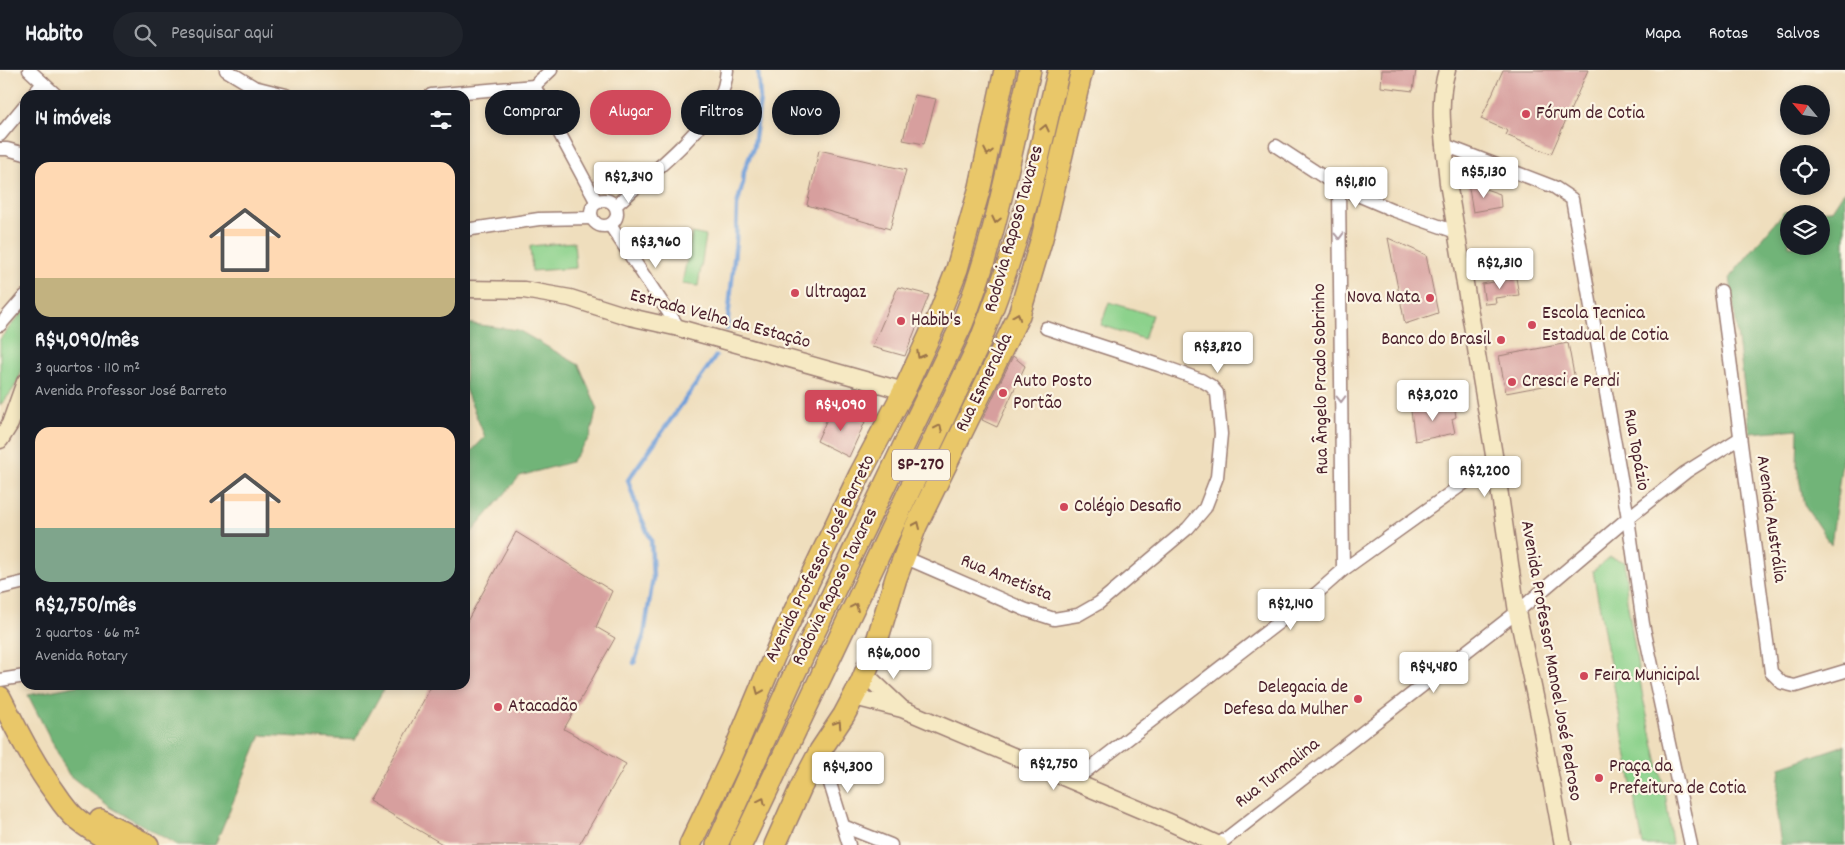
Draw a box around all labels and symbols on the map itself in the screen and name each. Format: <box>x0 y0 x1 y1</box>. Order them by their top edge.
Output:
north arrow <box>1780 85 1830 135</box>
place label: Fórum de Cotia <box>1536 101 1646 128</box>
marker: Fórum de Cotia <box>1520 108 1532 120</box>
one-way arrow <box>1039 123 1050 132</box>
street label: Rodovia Raposo Tavares <box>978 142 1052 316</box>
one-way arrow <box>983 148 994 156</box>
pin: R$5,130 <box>1438 156 1530 199</box>
pin: R$2,340 <box>583 162 675 204</box>
pin: R$1,810 <box>1310 166 1402 209</box>
one-way arrow <box>991 215 1001 224</box>
pin: R$3,960 <box>610 226 702 269</box>
one-way arrow <box>1334 232 1344 240</box>
pin: R$2,310 <box>1454 248 1546 290</box>
place label: Ultragaz <box>805 280 866 307</box>
street label: Estrada Velha da Estação <box>627 283 813 357</box>
street label: Rua Ângelo Prado Sobrinho <box>1307 283 1337 475</box>
place label: Nova Nata <box>1347 285 1421 312</box>
marker: Ultragaz <box>789 287 801 299</box>
marker: Nova Nata <box>1424 292 1436 304</box>
place label: Escola Tecnica Estadual de Cotia <box>1542 301 1669 350</box>
place label: Habib's <box>911 308 961 335</box>
one-way arrow <box>1011 312 1022 321</box>
marker: Habib's <box>895 315 907 327</box>
marker: Escola Tecnica Estadual de Cotia <box>1526 319 1538 331</box>
place label: Banco do Brasil <box>1381 327 1491 354</box>
street label: Rua Esmeralda <box>949 328 1021 437</box>
pin: R$3,820 <box>1172 332 1264 374</box>
marker: Banco do Brasil <box>1495 334 1507 346</box>
one-way arrow <box>916 350 926 359</box>
place label: Auto Posto Portão <box>1013 369 1092 418</box>
place label: Cresci e Perdi <box>1522 369 1620 396</box>
marker: Cresci e Perdi <box>1506 376 1518 388</box>
pin: R$3,020 <box>1387 380 1479 422</box>
marker: Auto Posto Portão <box>997 387 1009 399</box>
pin: R$4,090 <box>795 390 887 432</box>
one-way arrow <box>1336 395 1346 403</box>
street label: Rua Topázio <box>1615 407 1655 493</box>
one-way arrow <box>933 424 943 433</box>
road number: SP-270 <box>892 450 950 480</box>
street label: Avenida Professor José Barreto <box>759 451 883 667</box>
street label: Avenida Austrália <box>1748 454 1792 585</box>
pin: R$2,200 <box>1439 456 1531 498</box>
place label: Colégio Desafio <box>1074 494 1181 521</box>
marker: Colégio Desafio <box>1058 501 1070 513</box>
street label: Rodovia Raposo Tavares <box>786 503 886 671</box>
street label: Avenida Professor Manoel José Pedroso <box>1512 519 1588 803</box>
one-way arrow <box>910 521 921 530</box>
street label: Rua Ametista <box>956 548 1057 610</box>
pin: R$2,140 <box>1245 588 1337 631</box>
one-way arrow <box>848 603 859 612</box>
pin: R$6,000 <box>848 638 940 680</box>
pin: R$4,480 <box>1388 652 1480 694</box>
place label: Feira Municipal <box>1594 663 1700 690</box>
marker: Feira Municipal <box>1578 670 1590 682</box>
place label: Delegacia de Defesa da Mulher <box>1223 675 1348 724</box>
one-way arrow <box>754 686 765 695</box>
marker: Delegacia de Defesa da Mulher <box>1352 693 1364 705</box>
place label: Atacadão <box>508 694 578 721</box>
marker: Atacadão <box>492 701 504 713</box>
one-way arrow <box>831 721 841 730</box>
street label: Rua Turmalina <box>1230 732 1327 816</box>
pin: R$2,750 <box>1008 748 1100 791</box>
pin: R$4,300 <box>802 752 894 794</box>
place label: Praça da Prefeitura de Cotia <box>1609 754 1747 803</box>
marker: Praça da Prefeitura de Cotia <box>1593 772 1605 784</box>
one-way arrow <box>756 797 766 806</box>

